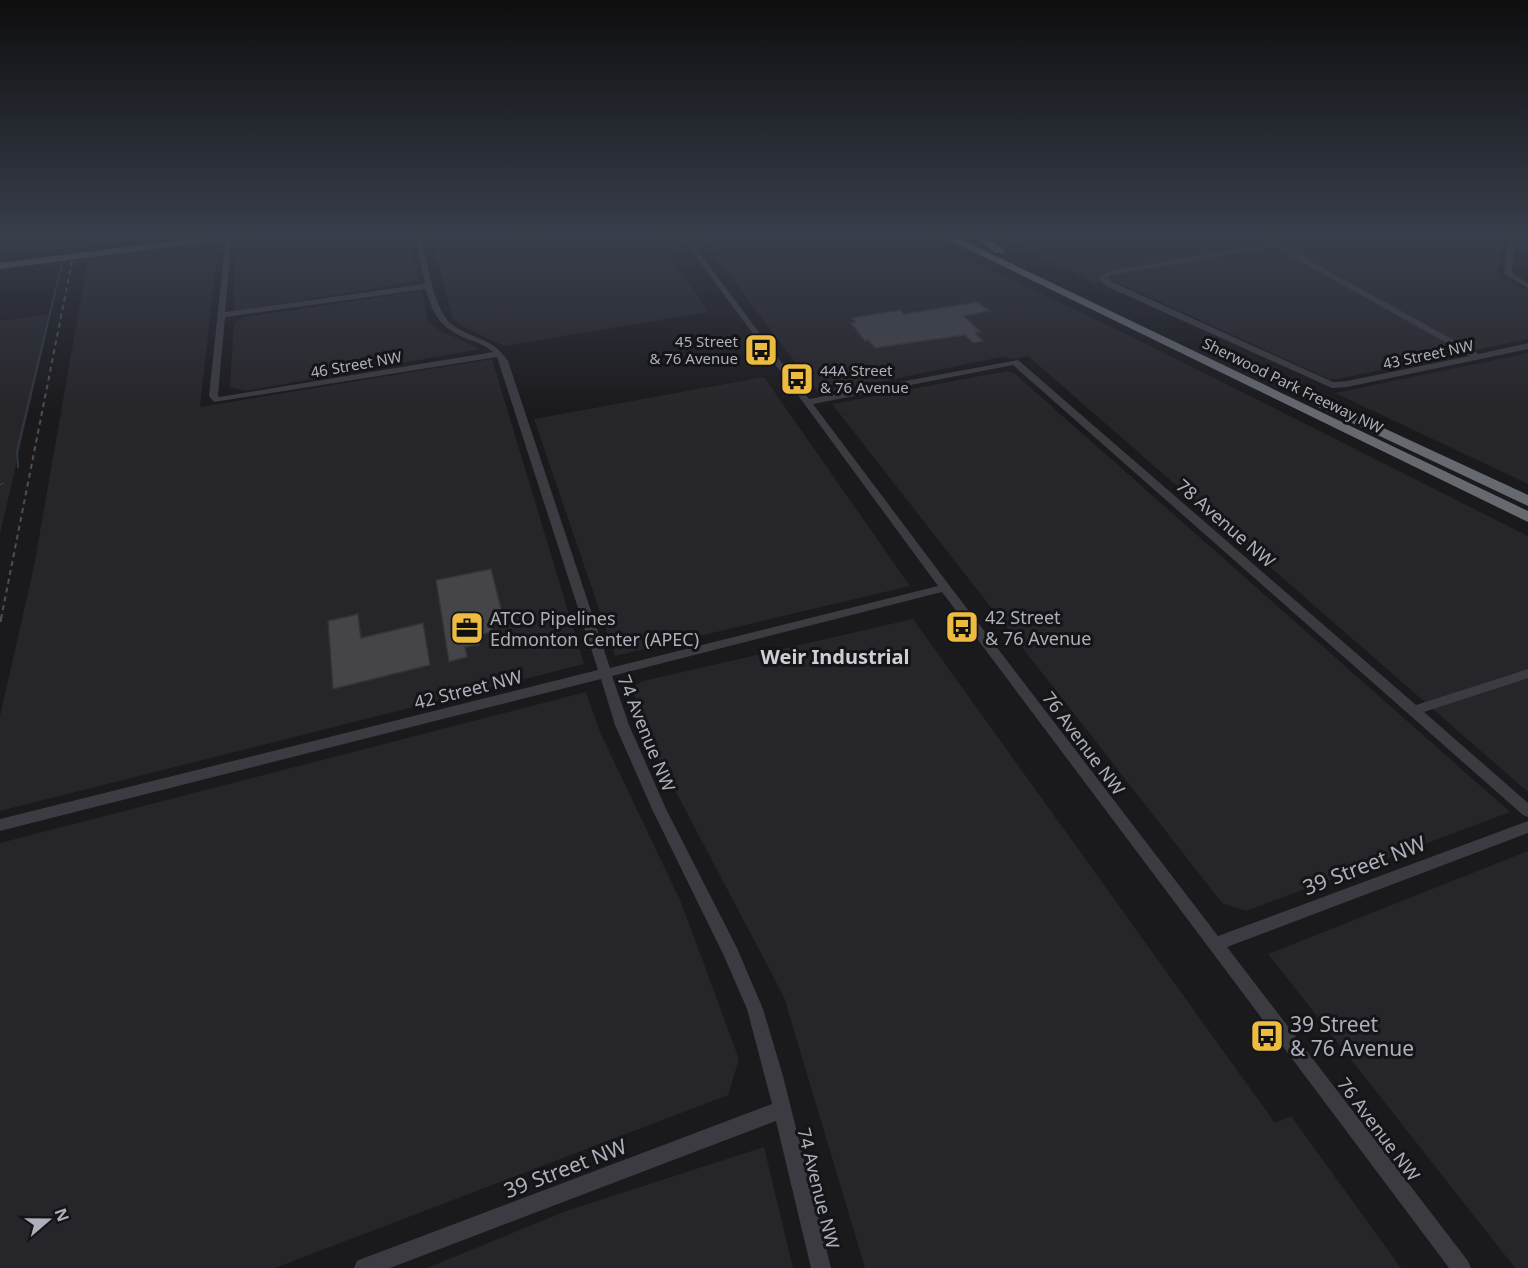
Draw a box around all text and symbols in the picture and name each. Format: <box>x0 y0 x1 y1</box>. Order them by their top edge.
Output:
place label: 45 Street & 76 Avenue <box>649 331 739 368</box>
bus stop icon: 45 Street & 76 Avenue <box>743 332 779 368</box>
street label: Sherwood Park Freeway NW <box>1200 333 1387 437</box>
street label: 43 Street NW <box>1381 335 1475 373</box>
street label: 46 Street NW <box>309 346 403 382</box>
place label: 44A Street & 76 Avenue <box>820 360 909 397</box>
bus stop icon: 44A Street & 76 Avenue <box>779 361 815 397</box>
street label: 78 Avenue NW <box>1171 473 1281 573</box>
place label: 42 Street & 76 Avenue <box>985 605 1091 650</box>
place label: ATCO Pipelines Edmonton Center (APEC) <box>490 606 699 651</box>
bus stop icon: 42 Street & 76 Avenue <box>944 609 980 645</box>
office icon: ATCO Pipelines Edmonton Center (APEC) <box>449 610 485 646</box>
district label: Weir Industrial <box>761 643 910 670</box>
street label: 42 Street NW <box>411 664 525 714</box>
street label: 74 Avenue NW <box>613 671 681 795</box>
street label: 76 Avenue NW <box>1037 686 1131 800</box>
street label: 39 Street NW <box>1299 829 1430 901</box>
place label: 39 Street & 76 Avenue <box>1290 1010 1414 1062</box>
bus stop icon: 39 Street & 76 Avenue <box>1249 1018 1285 1054</box>
street label: 76 Avenue NW <box>1332 1072 1426 1186</box>
street label: 74 Avenue NW <box>792 1125 846 1251</box>
street label: 39 Street NW <box>500 1132 631 1204</box>
north arrow <box>18 1190 78 1250</box>
text: N <box>50 1205 75 1225</box>

